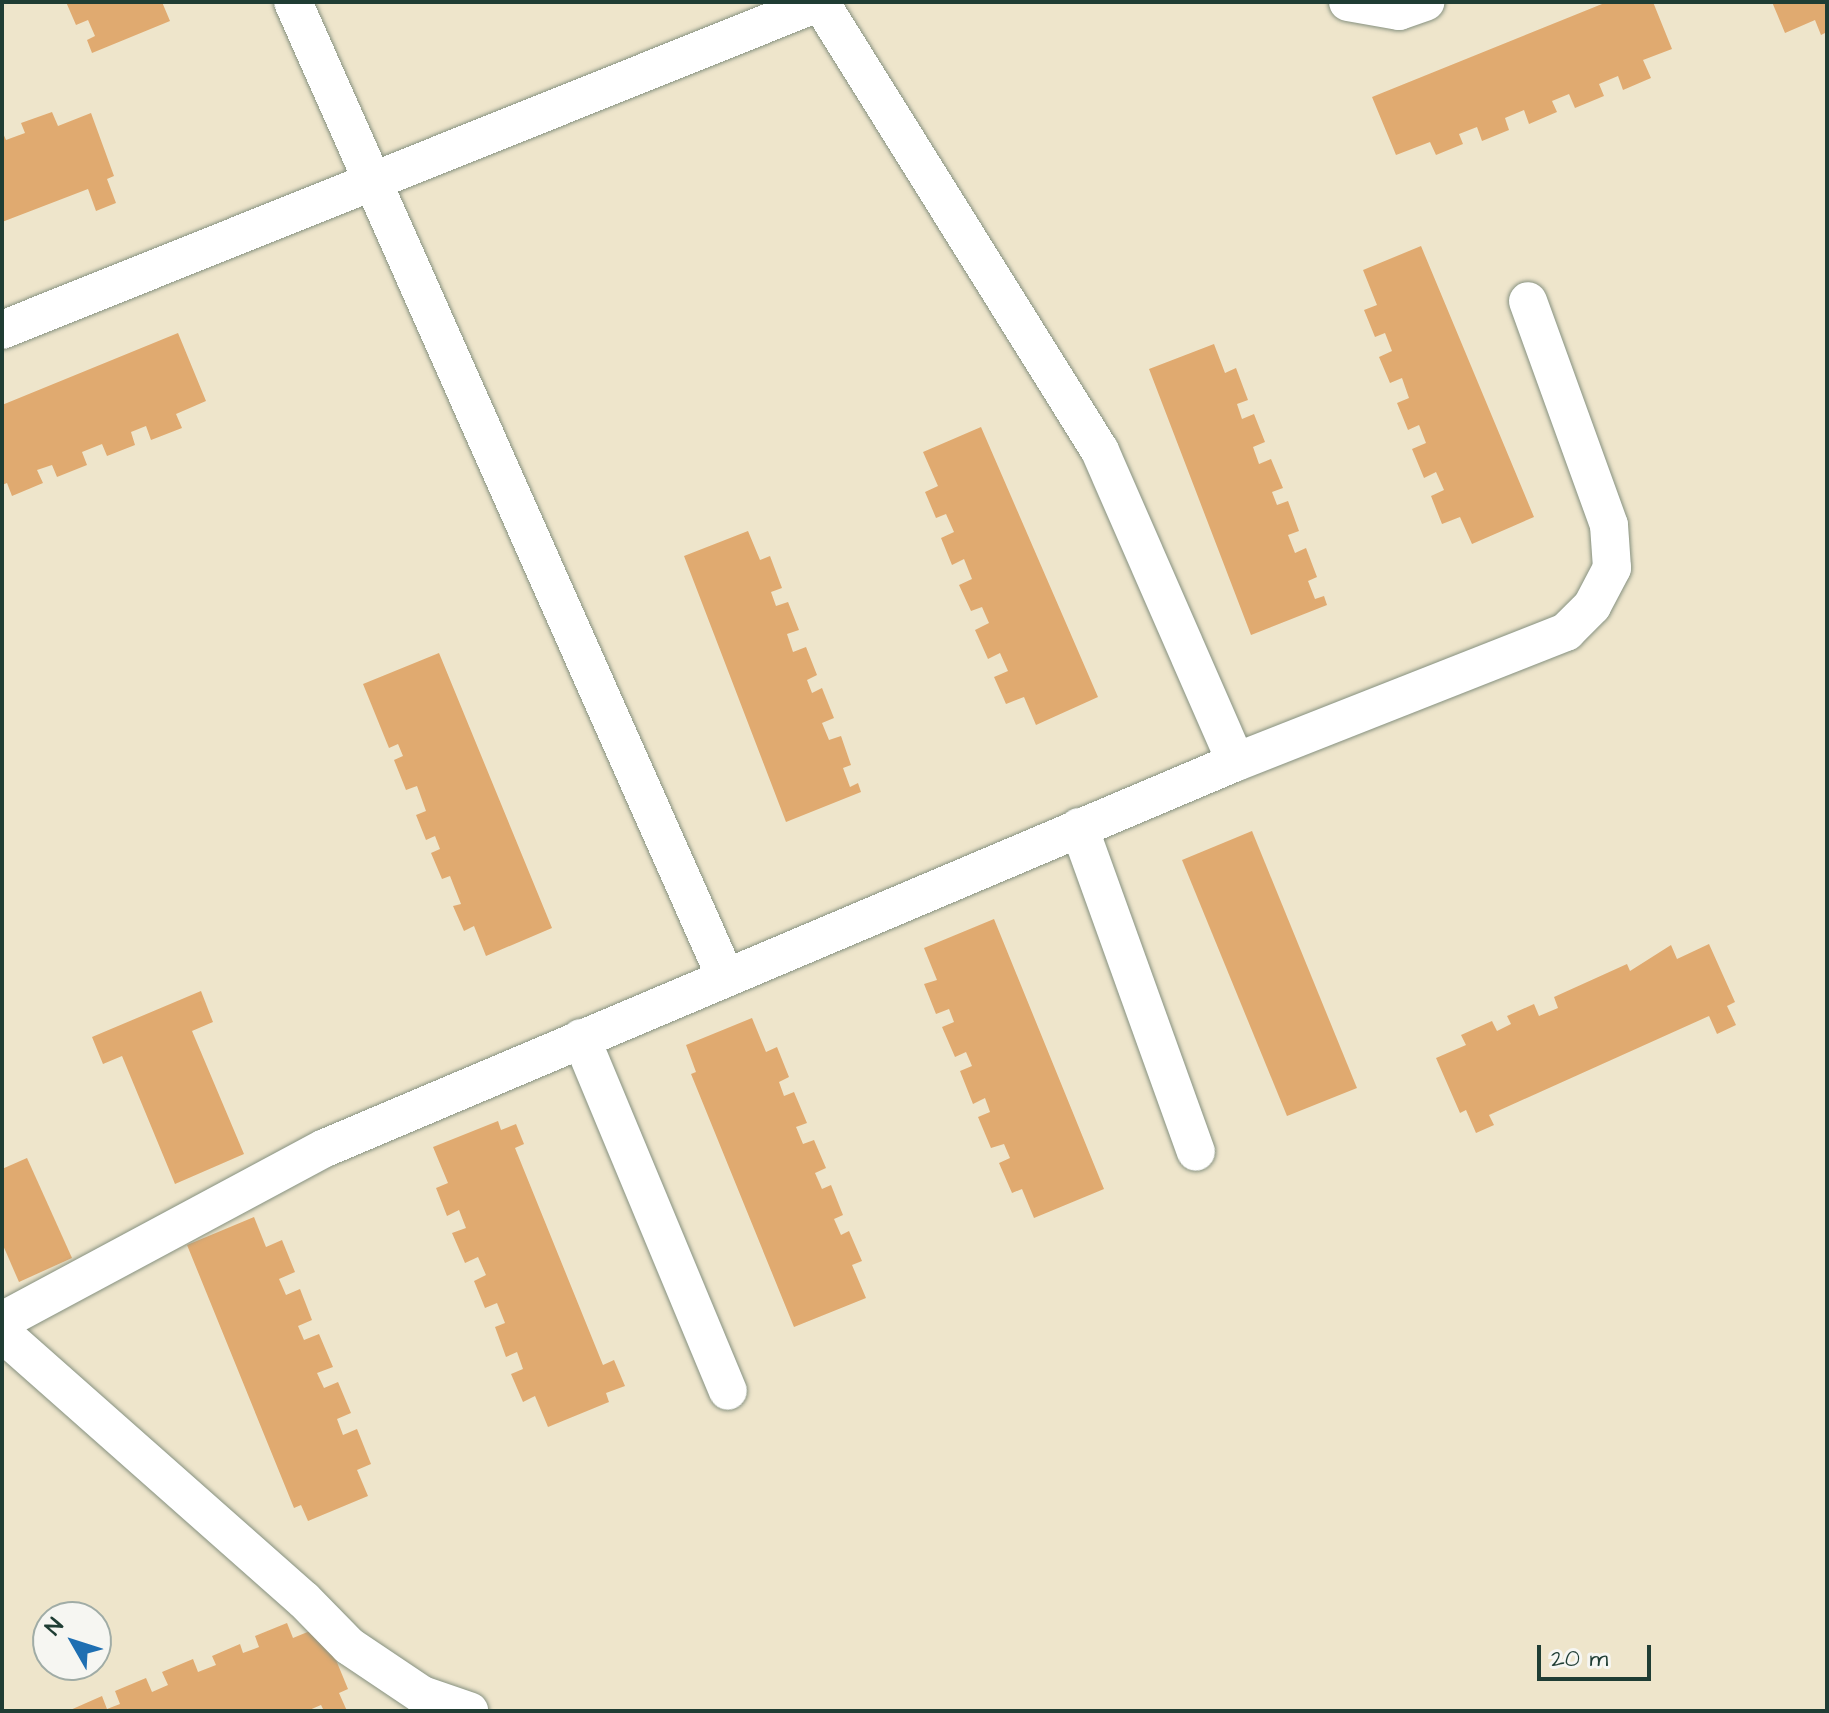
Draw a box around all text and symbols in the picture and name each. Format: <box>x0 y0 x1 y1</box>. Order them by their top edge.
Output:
north arrow <box>32 1601 112 1681</box>
text: N <box>38 1612 71 1642</box>
scale bar <box>1541 1629 1655 1679</box>
text: 20 m <box>1551 1642 1608 1676</box>

